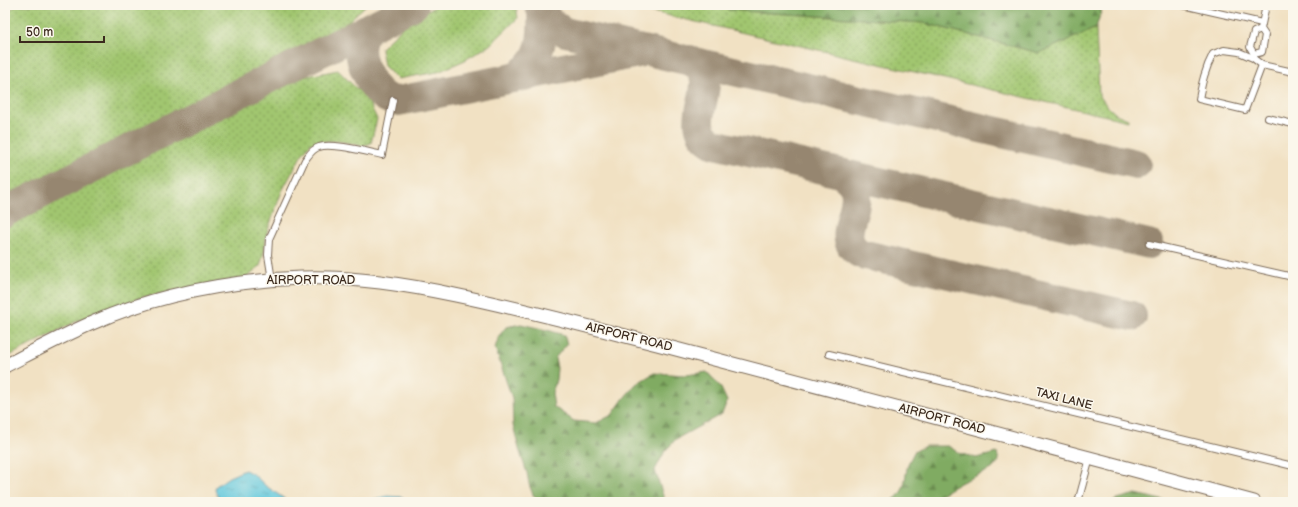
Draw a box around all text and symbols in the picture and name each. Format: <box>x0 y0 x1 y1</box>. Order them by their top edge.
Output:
scale bar <box>20 18 104 44</box>
text: 50 m <box>26 25 53 40</box>
street label: AIRPORT ROAD <box>267 273 356 288</box>
street label: AIRPORT ROAD <box>584 319 674 355</box>
street label: TAXI LANE <box>1034 385 1094 413</box>
street label: AIRPORT ROAD <box>897 400 987 438</box>

